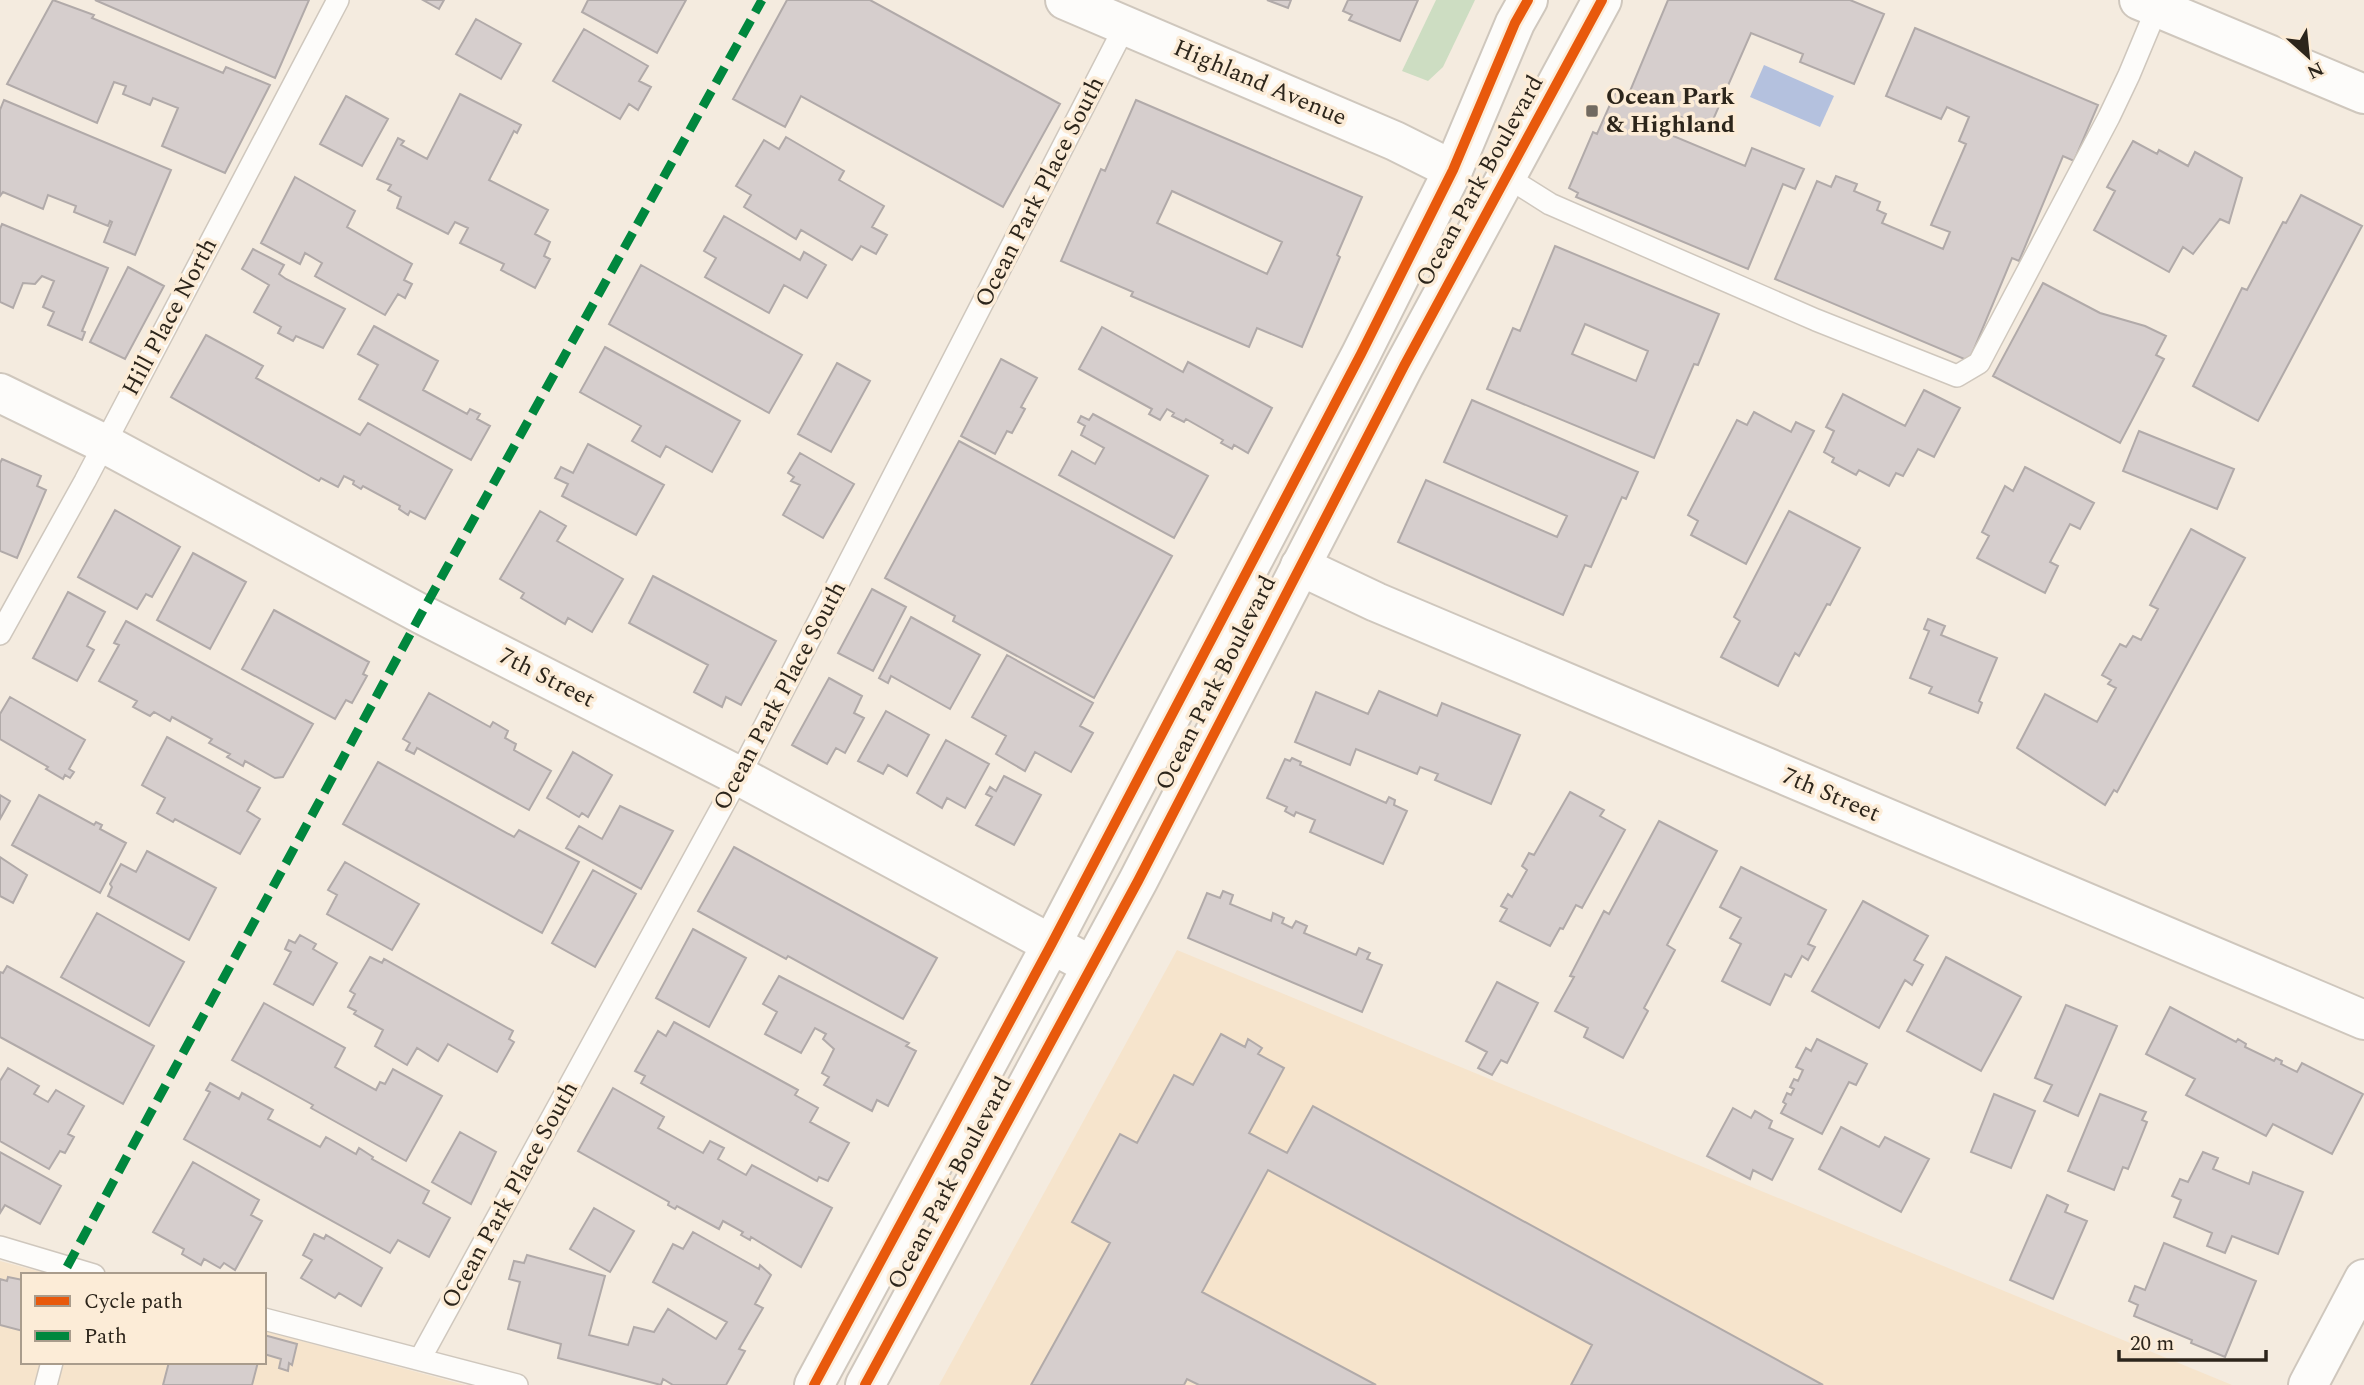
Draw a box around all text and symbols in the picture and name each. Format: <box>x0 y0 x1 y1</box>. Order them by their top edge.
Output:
north arrow <box>2273 21 2343 91</box>
street label: Highland Avenue <box>1168 30 1352 136</box>
text: N <box>2302 53 2329 86</box>
street label: Ocean Park Boulevard <box>1407 69 1553 293</box>
street label: Ocean Park Place South <box>966 70 1114 314</box>
place label: Ocean Park & Highland <box>1606 79 1735 143</box>
marker: Ocean Park & Highland <box>1584 103 1600 119</box>
street label: Hill Place North <box>113 232 227 402</box>
street label: Ocean Park Boulevard <box>1146 569 1286 797</box>
street label: Ocean Park Place South <box>704 575 856 817</box>
street label: 7th Street <box>493 638 601 718</box>
street label: 7th Street <box>1776 758 1886 832</box>
street label: Ocean Park Boulevard <box>878 1070 1022 1296</box>
street label: Ocean Park Place South <box>432 1075 588 1315</box>
legend <box>21 1273 266 1364</box>
text: Cycle path <box>84 1286 183 1318</box>
scale bar <box>2119 1318 2266 1362</box>
text: Path <box>84 1321 127 1353</box>
text: 20 m <box>2130 1328 2174 1360</box>

